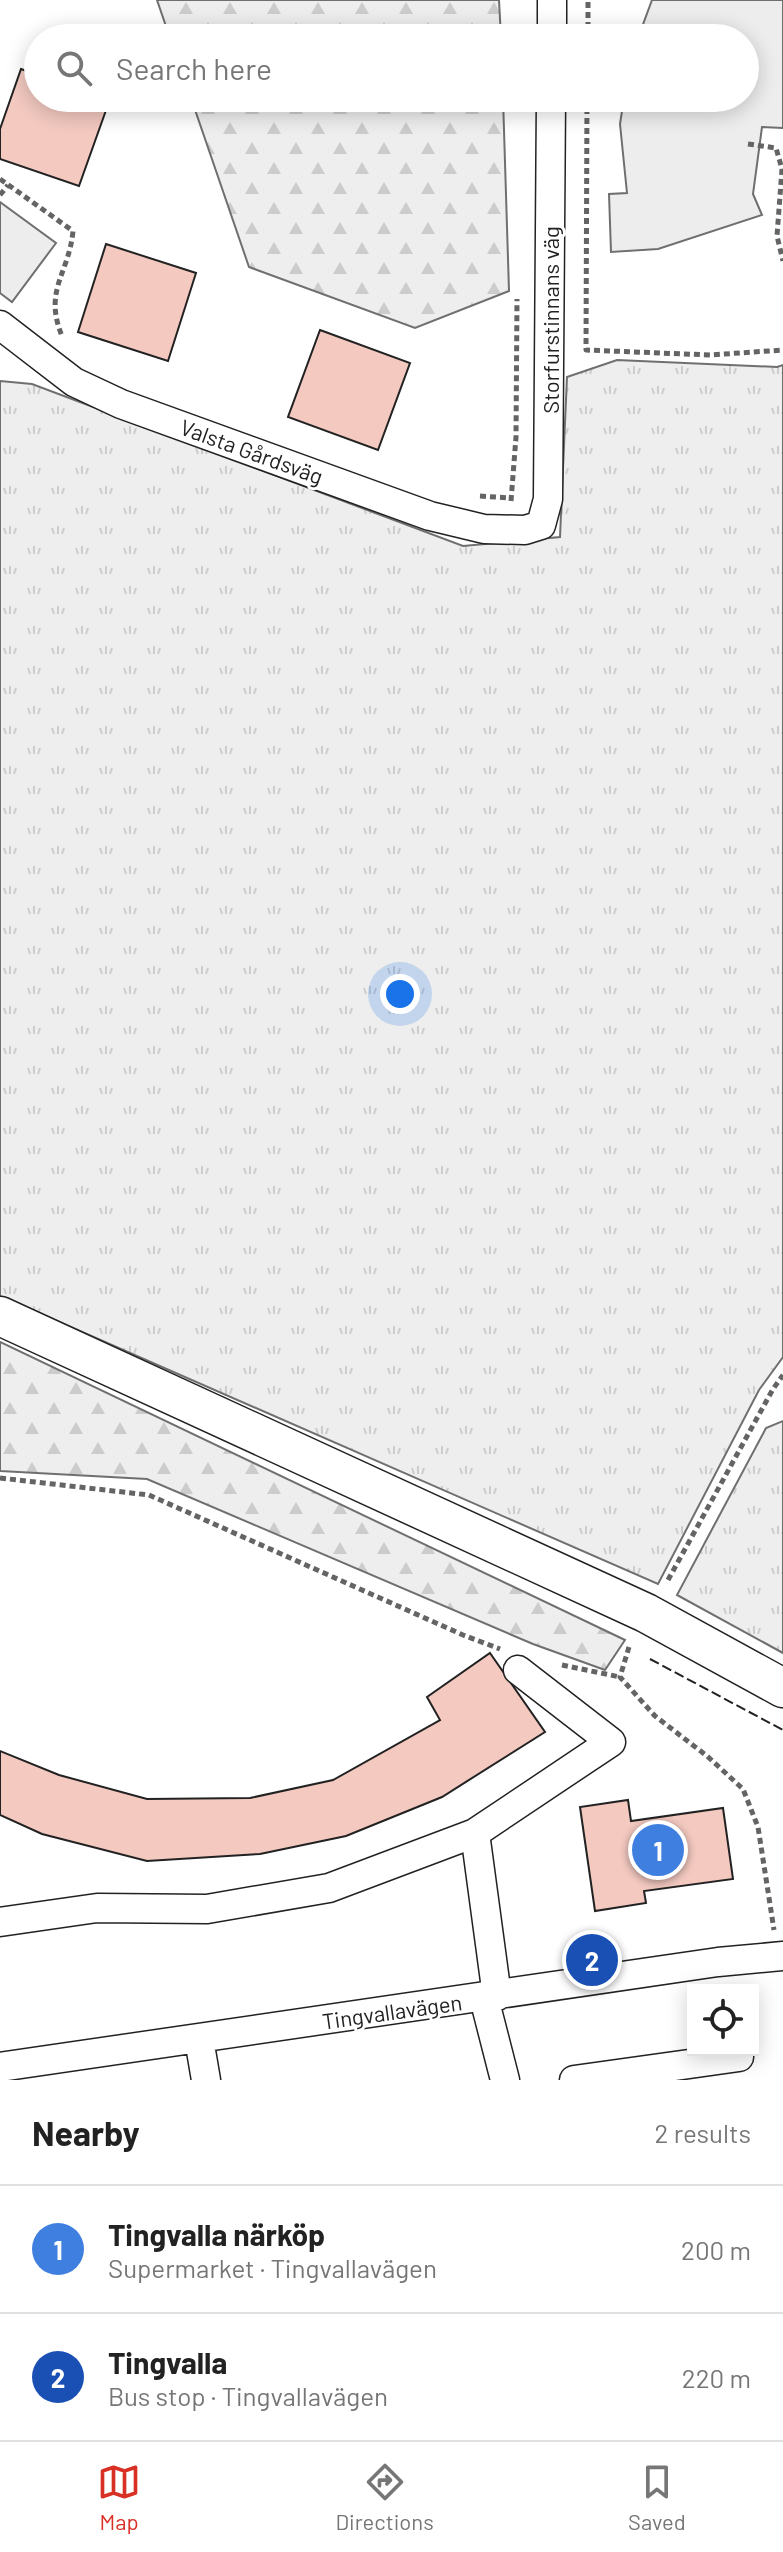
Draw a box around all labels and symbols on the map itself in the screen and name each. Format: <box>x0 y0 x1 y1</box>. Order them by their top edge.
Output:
street label: Storfurstinnans väg <box>537 226 563 414</box>
street label: Valsta Gårdsväg <box>177 413 327 489</box>
your location <box>380 974 420 1014</box>
pin: 1 <box>632 1820 684 1880</box>
pin: 2 <box>566 1930 618 1990</box>
street label: Tingvallavägen <box>320 1988 464 2034</box>

